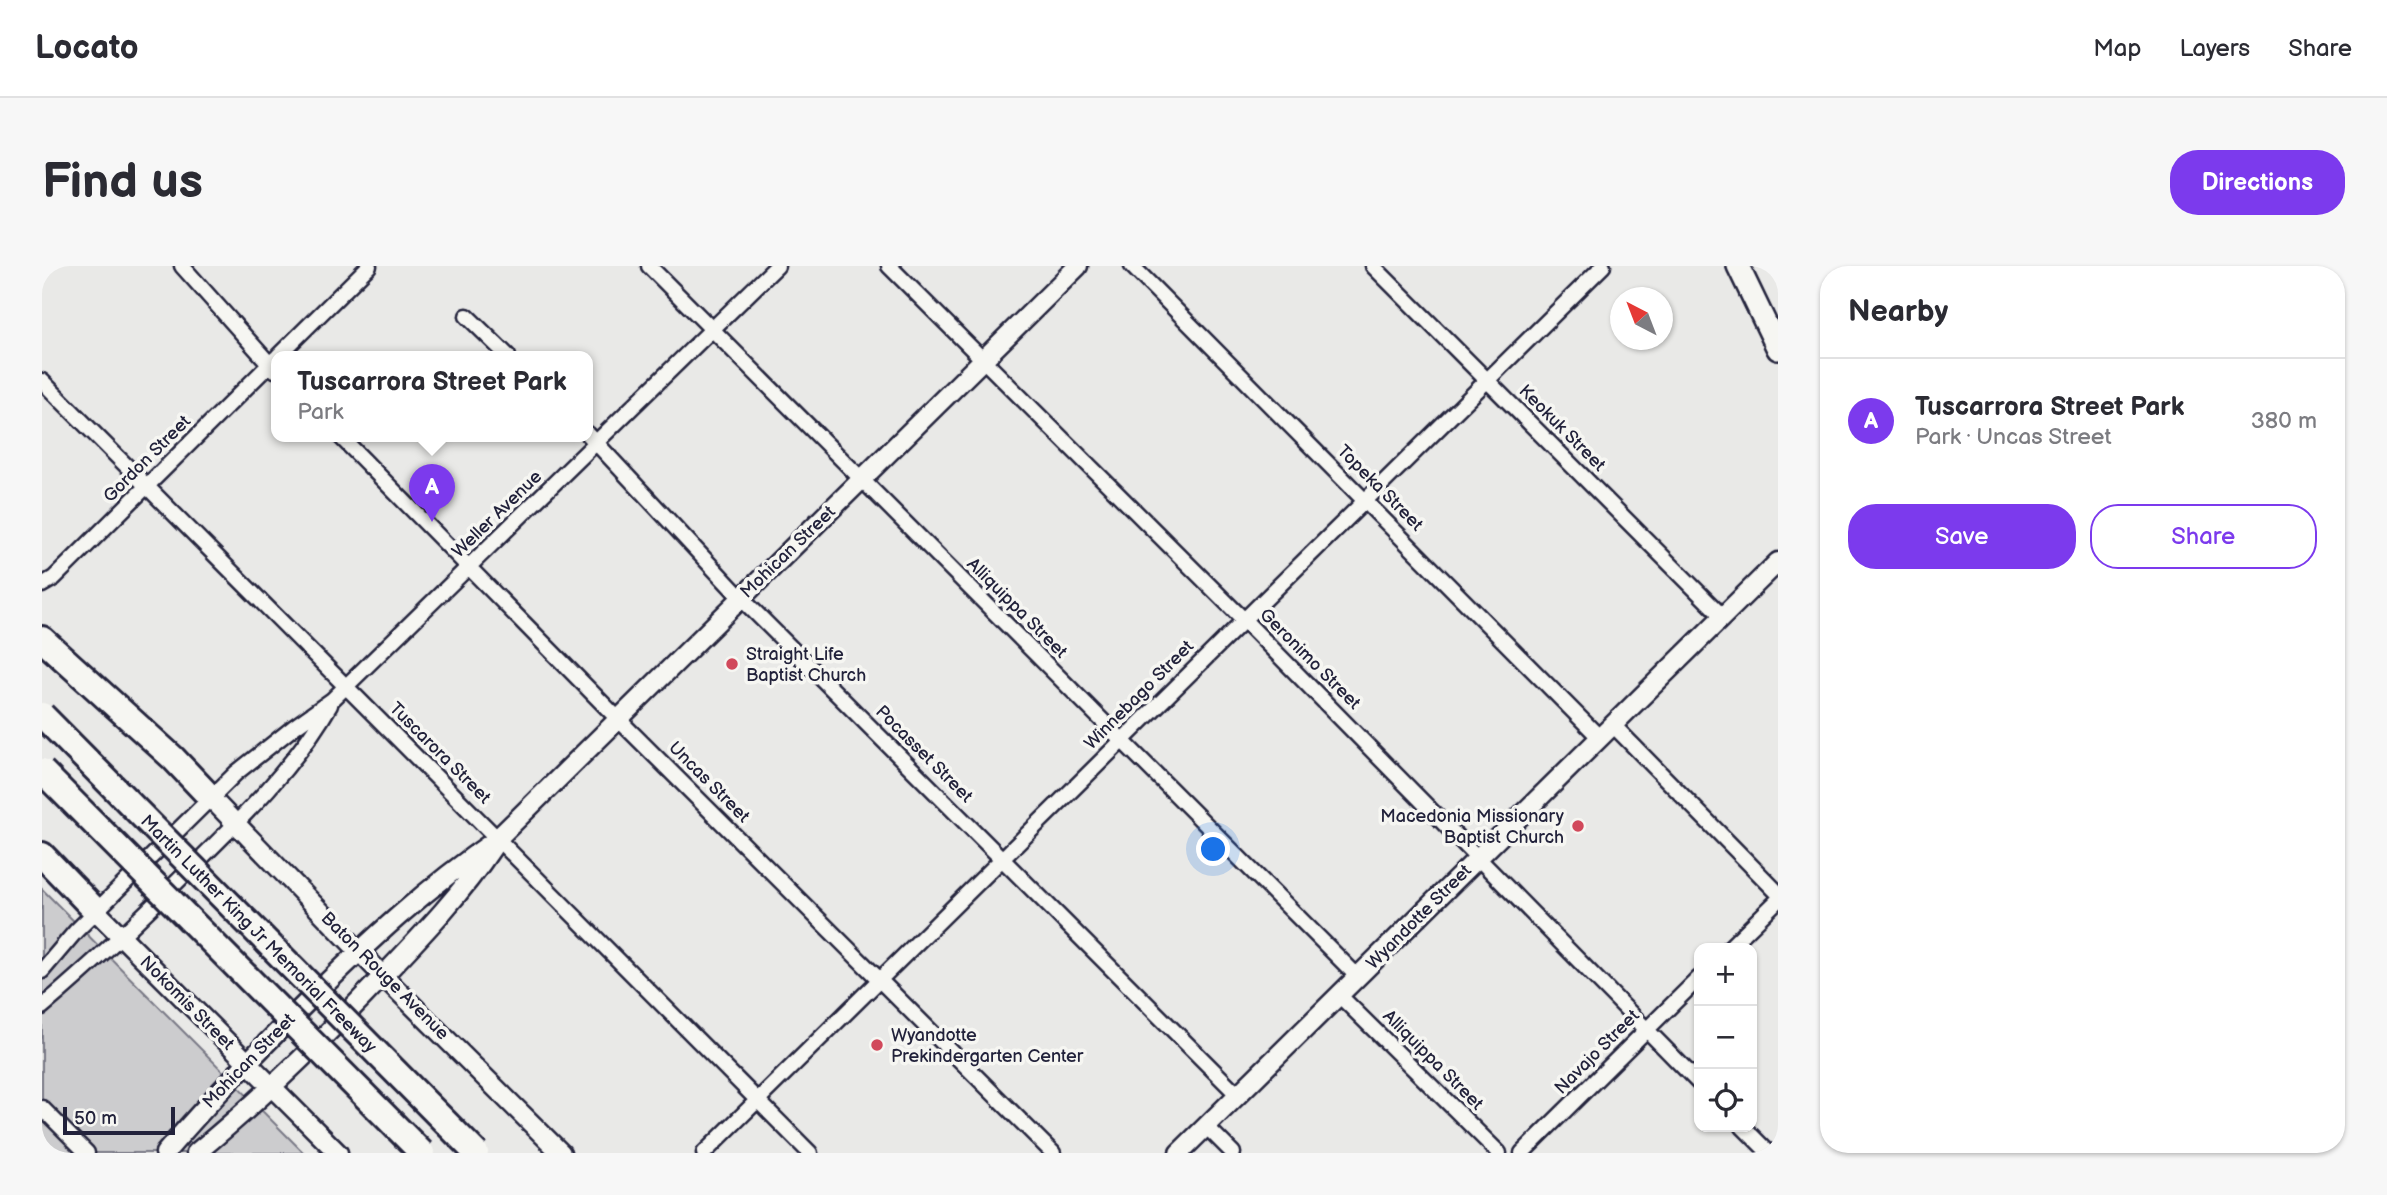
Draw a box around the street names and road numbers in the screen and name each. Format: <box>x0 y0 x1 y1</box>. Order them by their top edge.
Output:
street label: Keokuk Street <box>1514 380 1610 476</box>
street label: Gordon Street <box>99 411 195 507</box>
street label: Topeka Street <box>1333 441 1428 536</box>
street label: Weller Avenue <box>448 466 546 562</box>
street label: Mohican Street <box>736 501 840 603</box>
street label: Alliquippa Street <box>963 554 1072 663</box>
street label: Geronimo Street <box>1255 604 1365 714</box>
street label: Winnebago Street <box>1080 636 1198 754</box>
street label: Tuscarora Street <box>385 698 495 808</box>
street label: Pocasset Street <box>871 701 977 807</box>
street label: Uncas Street <box>664 737 754 827</box>
street label: Martin Luther King Jr Memorial Freeway <box>136 810 382 1058</box>
street label: Wyandotte Street <box>1362 860 1476 974</box>
street label: Baton Rouge Avenue <box>317 908 453 1044</box>
street label: Nokomis Street <box>136 952 239 1055</box>
street label: Navajo Street <box>1550 1005 1644 1099</box>
street label: Alliquippa Street <box>1379 1006 1488 1115</box>
street label: Mohican Street <box>198 1009 300 1113</box>

